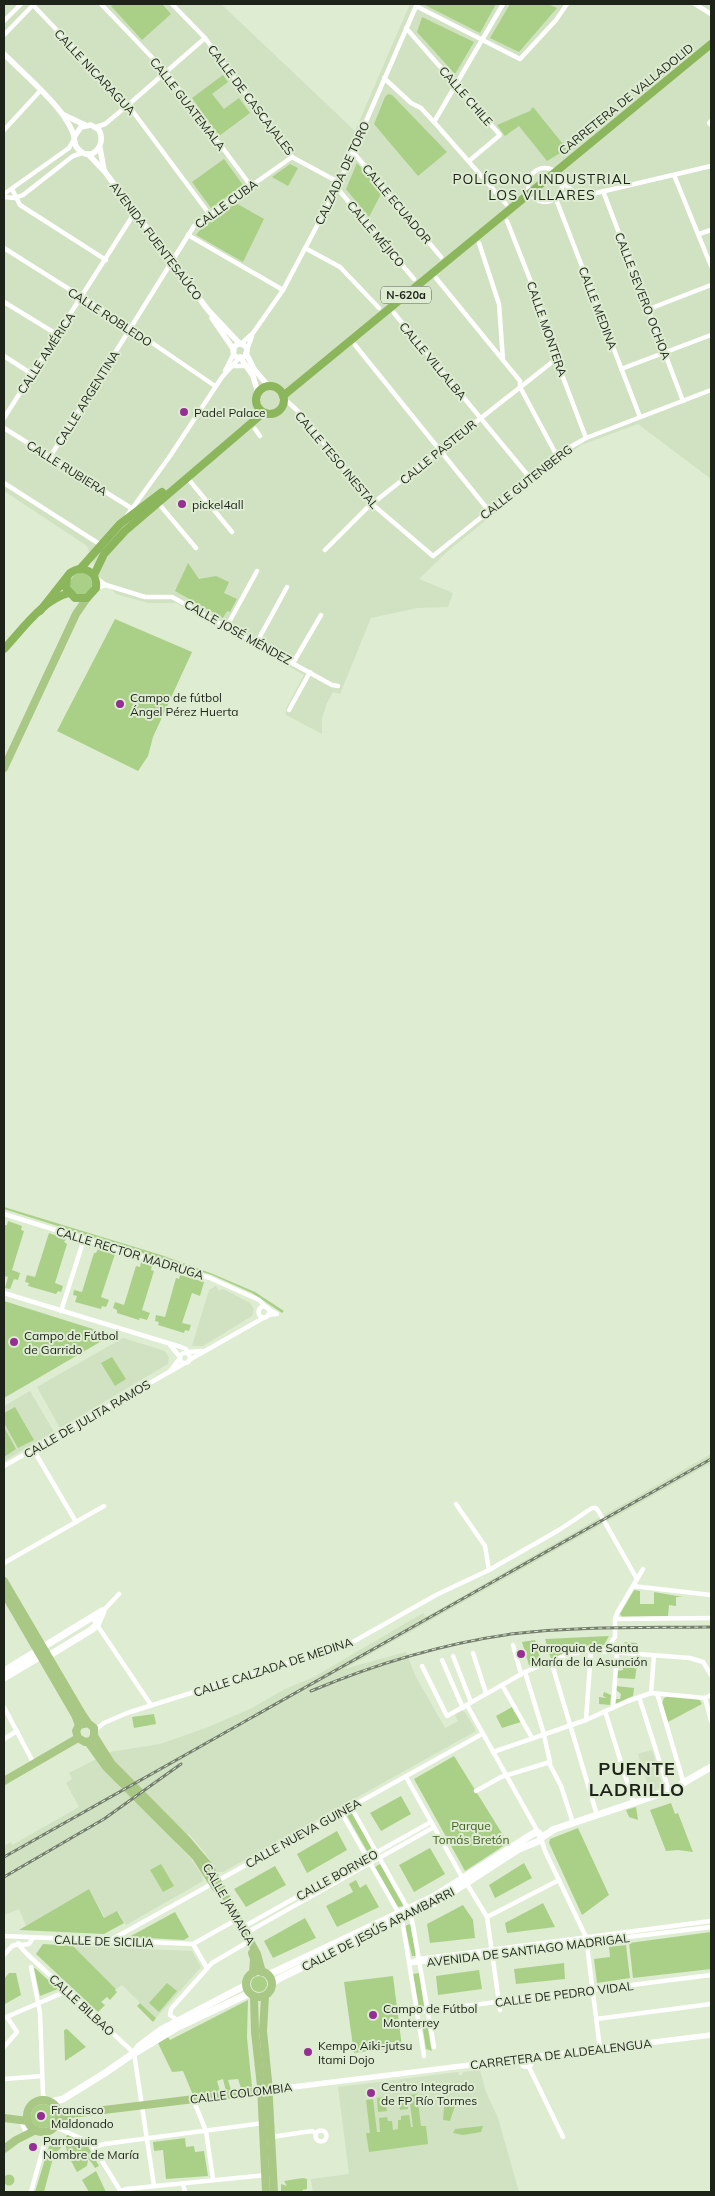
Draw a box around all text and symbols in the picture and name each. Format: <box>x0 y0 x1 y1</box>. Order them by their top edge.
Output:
street label: CALLE NICARAGUA <box>51 26 139 118</box>
street label: CARRETERA DE VALLADOLID <box>556 40 696 158</box>
street label: CALLE DE CASCAJALES <box>205 42 297 158</box>
street label: CALLE GUATEMALA <box>147 54 229 154</box>
street label: CALLE CHILE <box>436 63 496 129</box>
street label: CALZADA DE TORO <box>311 119 373 227</box>
street label: CALLE ECUADOR <box>359 161 435 247</box>
district label: POLÍGONO INDUSTRIAL LOS VILLARES <box>453 170 632 204</box>
street label: CALLE CUBA <box>192 176 260 232</box>
street label: AVENIDA FUENTESAÚCO <box>107 179 205 303</box>
street label: CALLE MÉJICO <box>344 198 408 270</box>
street label: CALLE SEVERO OCHOA <box>612 230 674 362</box>
street label: CALLE MEDINA <box>575 265 621 352</box>
street label: CALLE MONTERA <box>524 279 570 379</box>
street label: CALLE ROBLEDO <box>65 284 155 350</box>
road number: N-620a <box>381 286 431 304</box>
street label: CALLE AMÉRICA <box>14 309 78 397</box>
street label: CALLE VILLALBA <box>396 319 470 403</box>
street label: CALLE ARGENTINA <box>51 347 123 449</box>
place label: Padel Palace <box>194 405 266 420</box>
marker: Padel Palace <box>178 406 190 418</box>
street label: CALLE TESO INESTAL <box>292 408 382 512</box>
street label: CALLE PASTEUR <box>397 416 479 488</box>
street label: CALLE RUBIERA <box>24 437 110 499</box>
street label: CALLE GUTENBERG <box>477 441 575 523</box>
place label: pickel4all <box>192 497 244 512</box>
marker: pickel4all <box>176 498 188 510</box>
street label: CALLE JOSÉ MÉNDEZ <box>182 596 294 668</box>
place label: Campo de fútbol Ángel Pérez Huerta <box>130 690 239 719</box>
marker: Campo de fútbol Ángel Pérez Huerta <box>114 698 126 710</box>
street label: CALLE RECTOR MADRUGA <box>54 1223 206 1283</box>
place label: Campo de Fútbol de Garrido <box>24 1328 118 1357</box>
marker: Campo de Fútbol de Garrido <box>8 1336 20 1348</box>
street label: CALLE DE JULITA RAMOS <box>21 1377 153 1461</box>
street label: CALLE CALZADA DE MEDINA <box>192 1634 355 1700</box>
place label: Parroquia de Santa María de la Asunción <box>531 1640 647 1669</box>
marker: Parroquia de Santa María de la Asunción <box>515 1648 527 1660</box>
district label: PUENTE LADRILLO <box>589 1757 685 1801</box>
street label: CALLE NUEVA GUINEA <box>243 1795 364 1871</box>
park label: Parque Tomás Bretón <box>433 1818 510 1847</box>
street label: CALLE BORNEO <box>294 1846 380 1904</box>
street label: CALLE JAMAICA <box>200 1860 259 1948</box>
street label: CALLE DE JESÚS ARAMBARRI <box>299 1884 457 1974</box>
street label: AVENIDA DE SANTIAGO MADRIGAL <box>426 1930 631 1970</box>
street label: CALLE DE SICILIA <box>54 1932 154 1950</box>
street label: CALLE BILBAO <box>46 1971 118 2039</box>
street label: CALLE DE PEDRO VIDAL <box>494 1978 635 2010</box>
place label: Campo de Fútbol Monterrey <box>383 2001 477 2030</box>
marker: Campo de Fútbol Monterrey <box>367 2009 379 2021</box>
street label: CARRETERA DE ALDEALENGUA <box>469 2035 653 2073</box>
place label: Kempo Aiki-jutsu Itami Dojo <box>318 2038 412 2067</box>
marker: Kempo Aiki-jutsu Itami Dojo <box>302 2046 314 2058</box>
street label: CALLE COLOMBIA <box>189 2079 293 2107</box>
place label: Centro Integrado de FP Río Tormes <box>381 2079 477 2108</box>
marker: Centro Integrado de FP Río Tormes <box>365 2087 377 2099</box>
place label: Francisco Maldonado <box>51 2102 114 2131</box>
marker: Francisco Maldonado <box>35 2110 47 2122</box>
place label: Parroquia Nombre de María <box>43 2133 139 2162</box>
marker: Parroquia Nombre de María <box>27 2141 39 2153</box>

